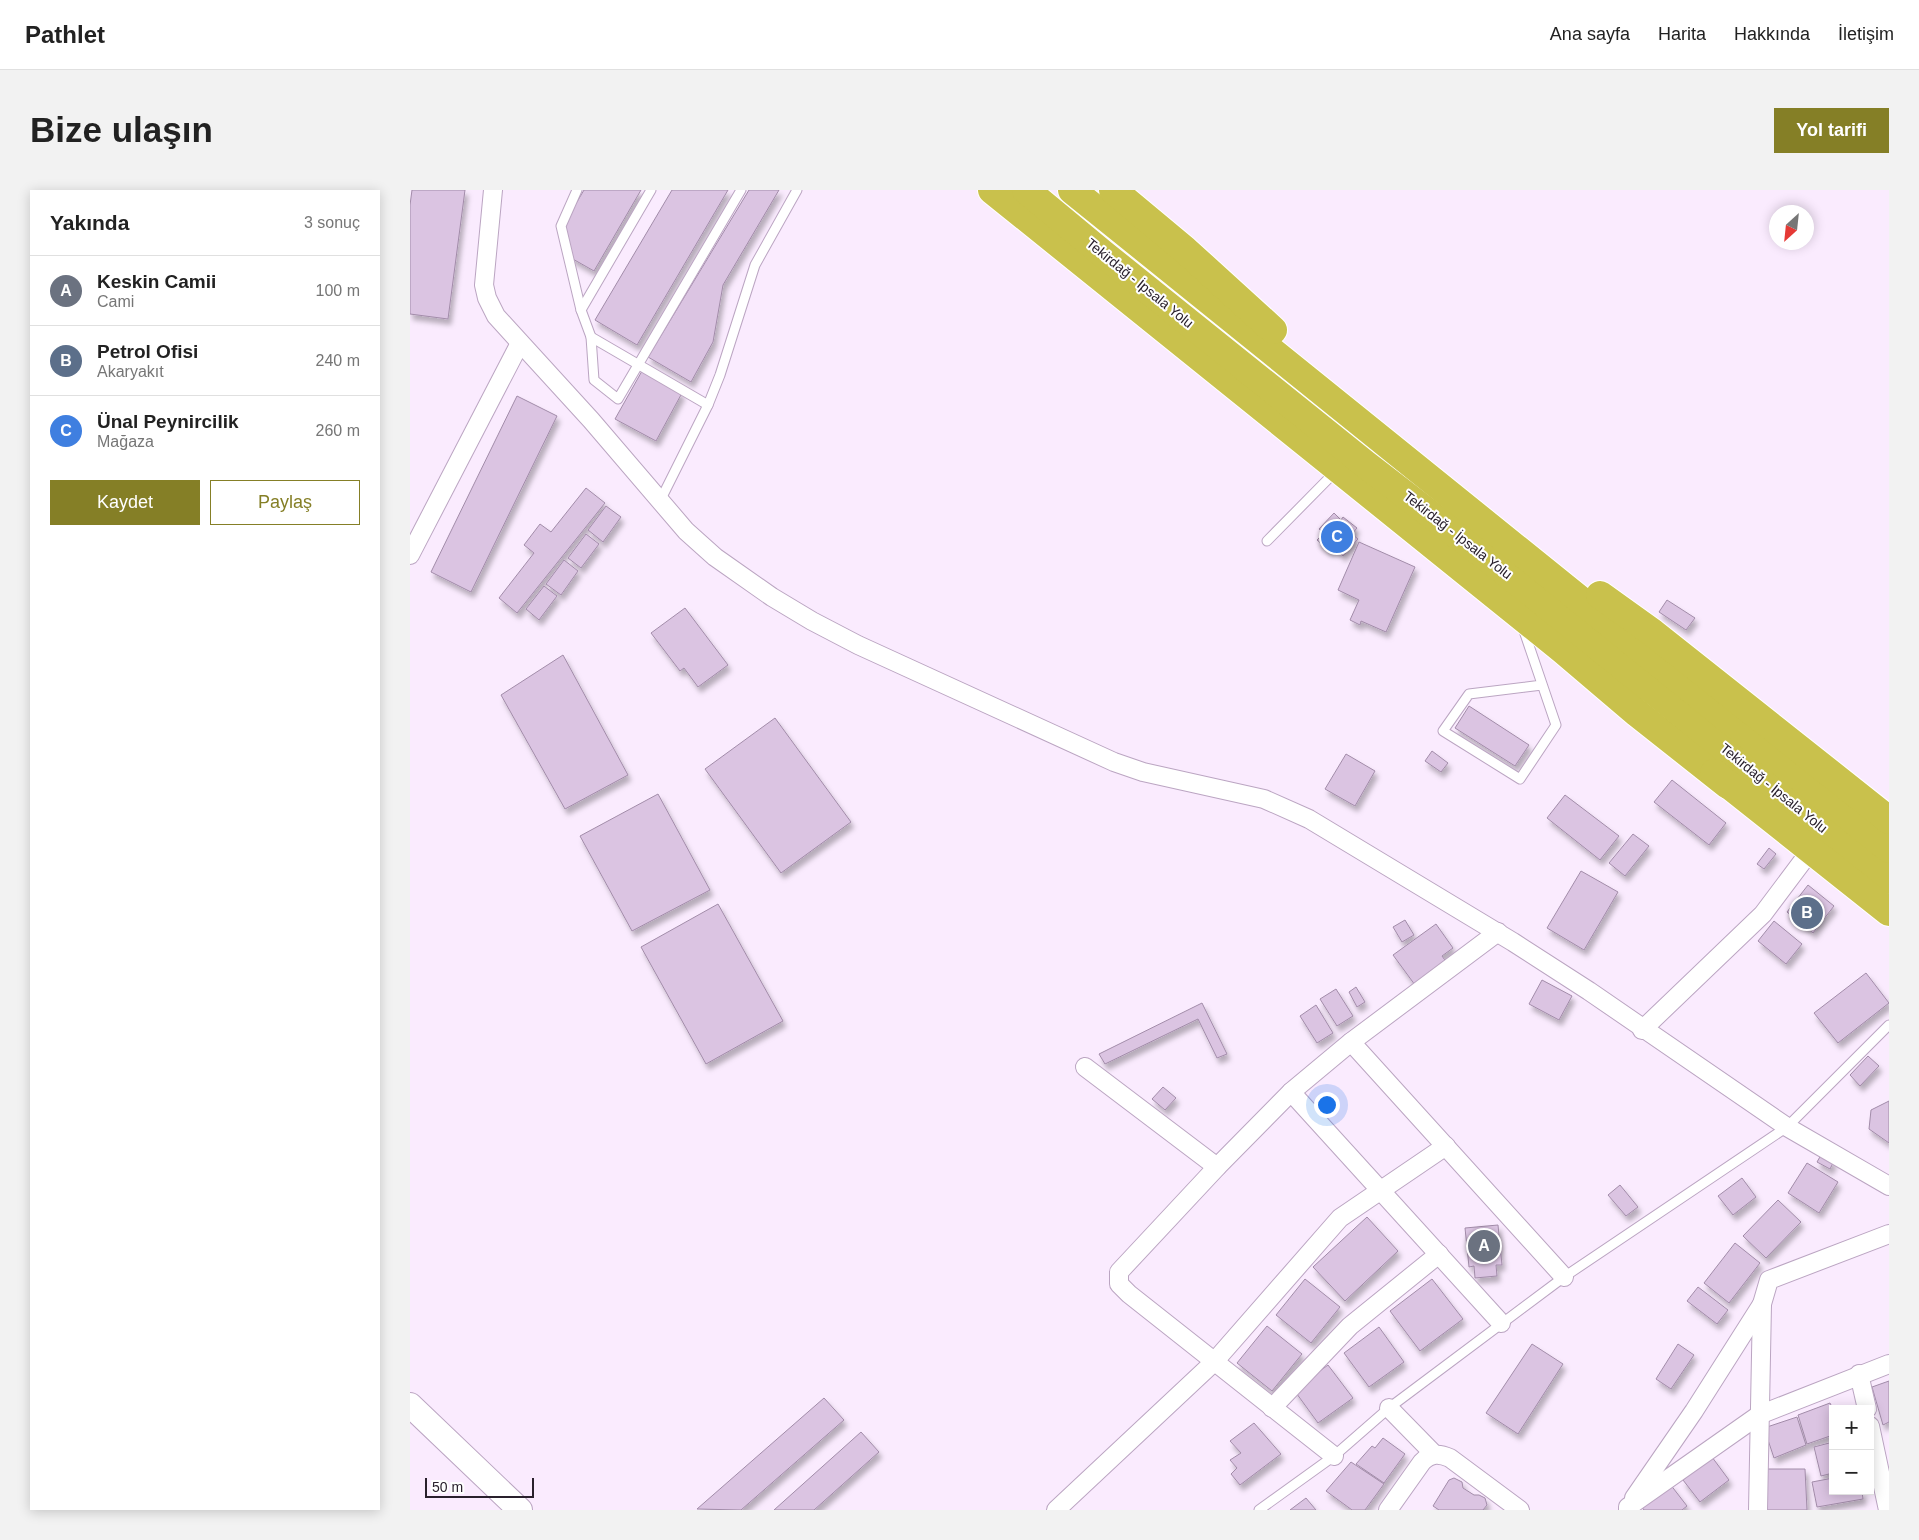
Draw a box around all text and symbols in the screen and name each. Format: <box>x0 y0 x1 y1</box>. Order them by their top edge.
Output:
text: Pathlet <box>25 21 105 48</box>
text: Ana sayfa <box>1550 24 1630 44</box>
text: Harita <box>1658 24 1706 44</box>
text: Hakkında <box>1734 24 1810 44</box>
text: İletişim <box>1838 24 1894 44</box>
button: Yol tarifi <box>1774 108 1889 153</box>
text: Bize ulaşın <box>30 110 213 149</box>
north arrow <box>1769 205 1814 250</box>
text: Yakında <box>50 211 129 234</box>
text: 3 sonuç <box>304 214 360 231</box>
street label: Tekirdağ - İpsala Yolu <box>1083 234 1197 331</box>
text: Keskin Camii <box>97 271 216 292</box>
text: A <box>60 282 72 299</box>
text: 100 m <box>316 282 360 299</box>
text: Cami <box>97 293 134 310</box>
text: Petrol Ofisi <box>97 341 198 362</box>
text: B <box>60 352 72 369</box>
text: 240 m <box>316 352 360 369</box>
text: Akaryakıt <box>97 363 164 380</box>
text: Ünal Peynircilik <box>97 411 239 432</box>
text: C <box>60 422 72 439</box>
text: 260 m <box>316 422 360 439</box>
text: Mağaza <box>97 433 154 450</box>
button: Kaydet <box>50 480 200 525</box>
button: Paylaş <box>210 480 360 525</box>
street label: Tekirdağ - İpsala Yolu <box>1401 487 1516 582</box>
pin: C <box>1321 518 1353 556</box>
street label: Tekirdağ - İpsala Yolu <box>1717 739 1831 836</box>
pin: B <box>1791 894 1823 932</box>
your location <box>1314 1092 1340 1118</box>
pin: A <box>1468 1227 1500 1265</box>
map controls <box>1829 1405 1874 1495</box>
button: + <box>1829 1405 1874 1450</box>
button: − <box>1829 1450 1874 1495</box>
scale bar <box>425 1475 534 1498</box>
text: 50 m <box>432 1479 463 1495</box>

